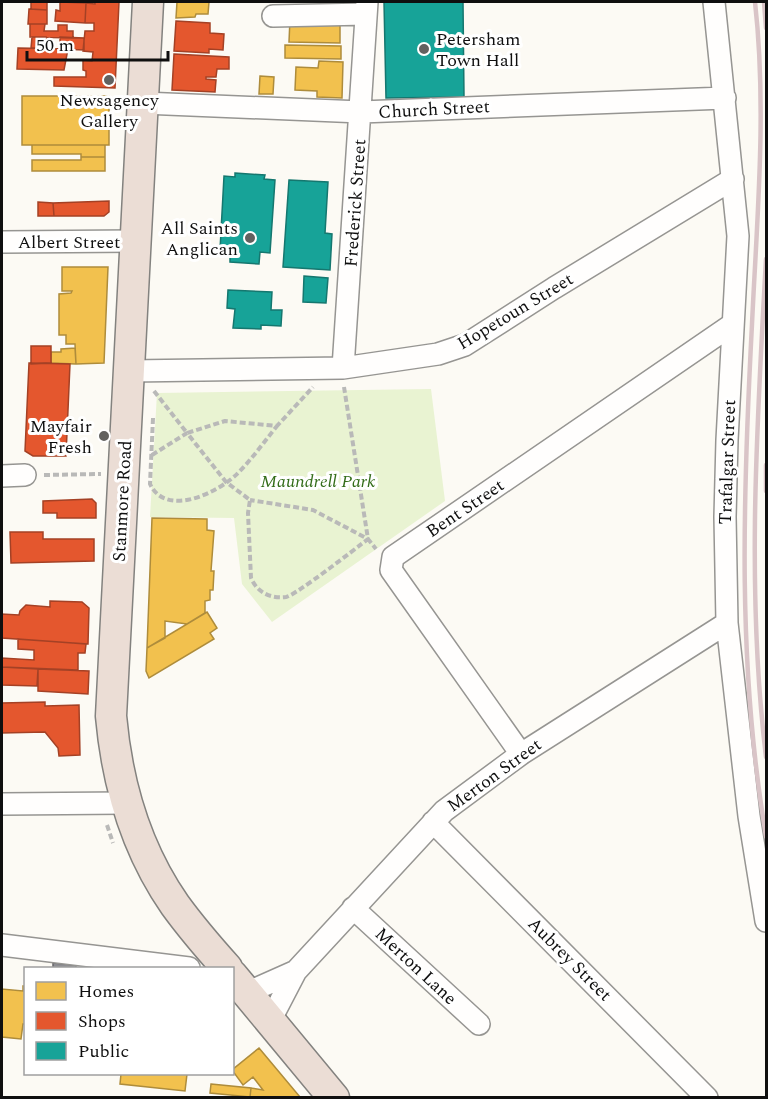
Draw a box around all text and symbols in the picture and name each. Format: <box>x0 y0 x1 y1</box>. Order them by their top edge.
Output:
scale bar <box>27 24 168 62</box>
place label: Petersham Town Hall <box>436 26 521 74</box>
text: 50 m <box>36 32 74 59</box>
marker: Petersham Town Hall <box>417 42 431 56</box>
marker: Newsagency Gallery <box>102 73 116 87</box>
place label: Newsagency Gallery <box>59 87 160 135</box>
street label: Church Street <box>378 93 490 126</box>
street label: Frederick Street <box>338 138 373 268</box>
place label: All Saints Anglican <box>161 215 238 263</box>
street label: Albert Street <box>18 229 120 256</box>
marker: All Saints Anglican <box>243 231 257 245</box>
street label: Hopetoun Street <box>452 266 579 357</box>
street label: Trafalgar Street <box>712 399 743 525</box>
place label: Mayfair Fresh <box>30 413 92 461</box>
marker: Mayfair Fresh <box>97 429 111 443</box>
street label: Stanmore Road <box>106 440 139 562</box>
park label: Maundrell Park <box>261 468 376 495</box>
street label: Bent Street <box>421 472 510 545</box>
street label: Merton Street <box>441 732 547 819</box>
street label: Aubrey Street <box>521 911 618 1008</box>
street label: Merton Lane <box>369 921 463 1012</box>
legend <box>24 967 234 1075</box>
text: Homes <box>78 978 134 1005</box>
text: Shops <box>78 1008 126 1035</box>
text: Public <box>78 1038 129 1065</box>

